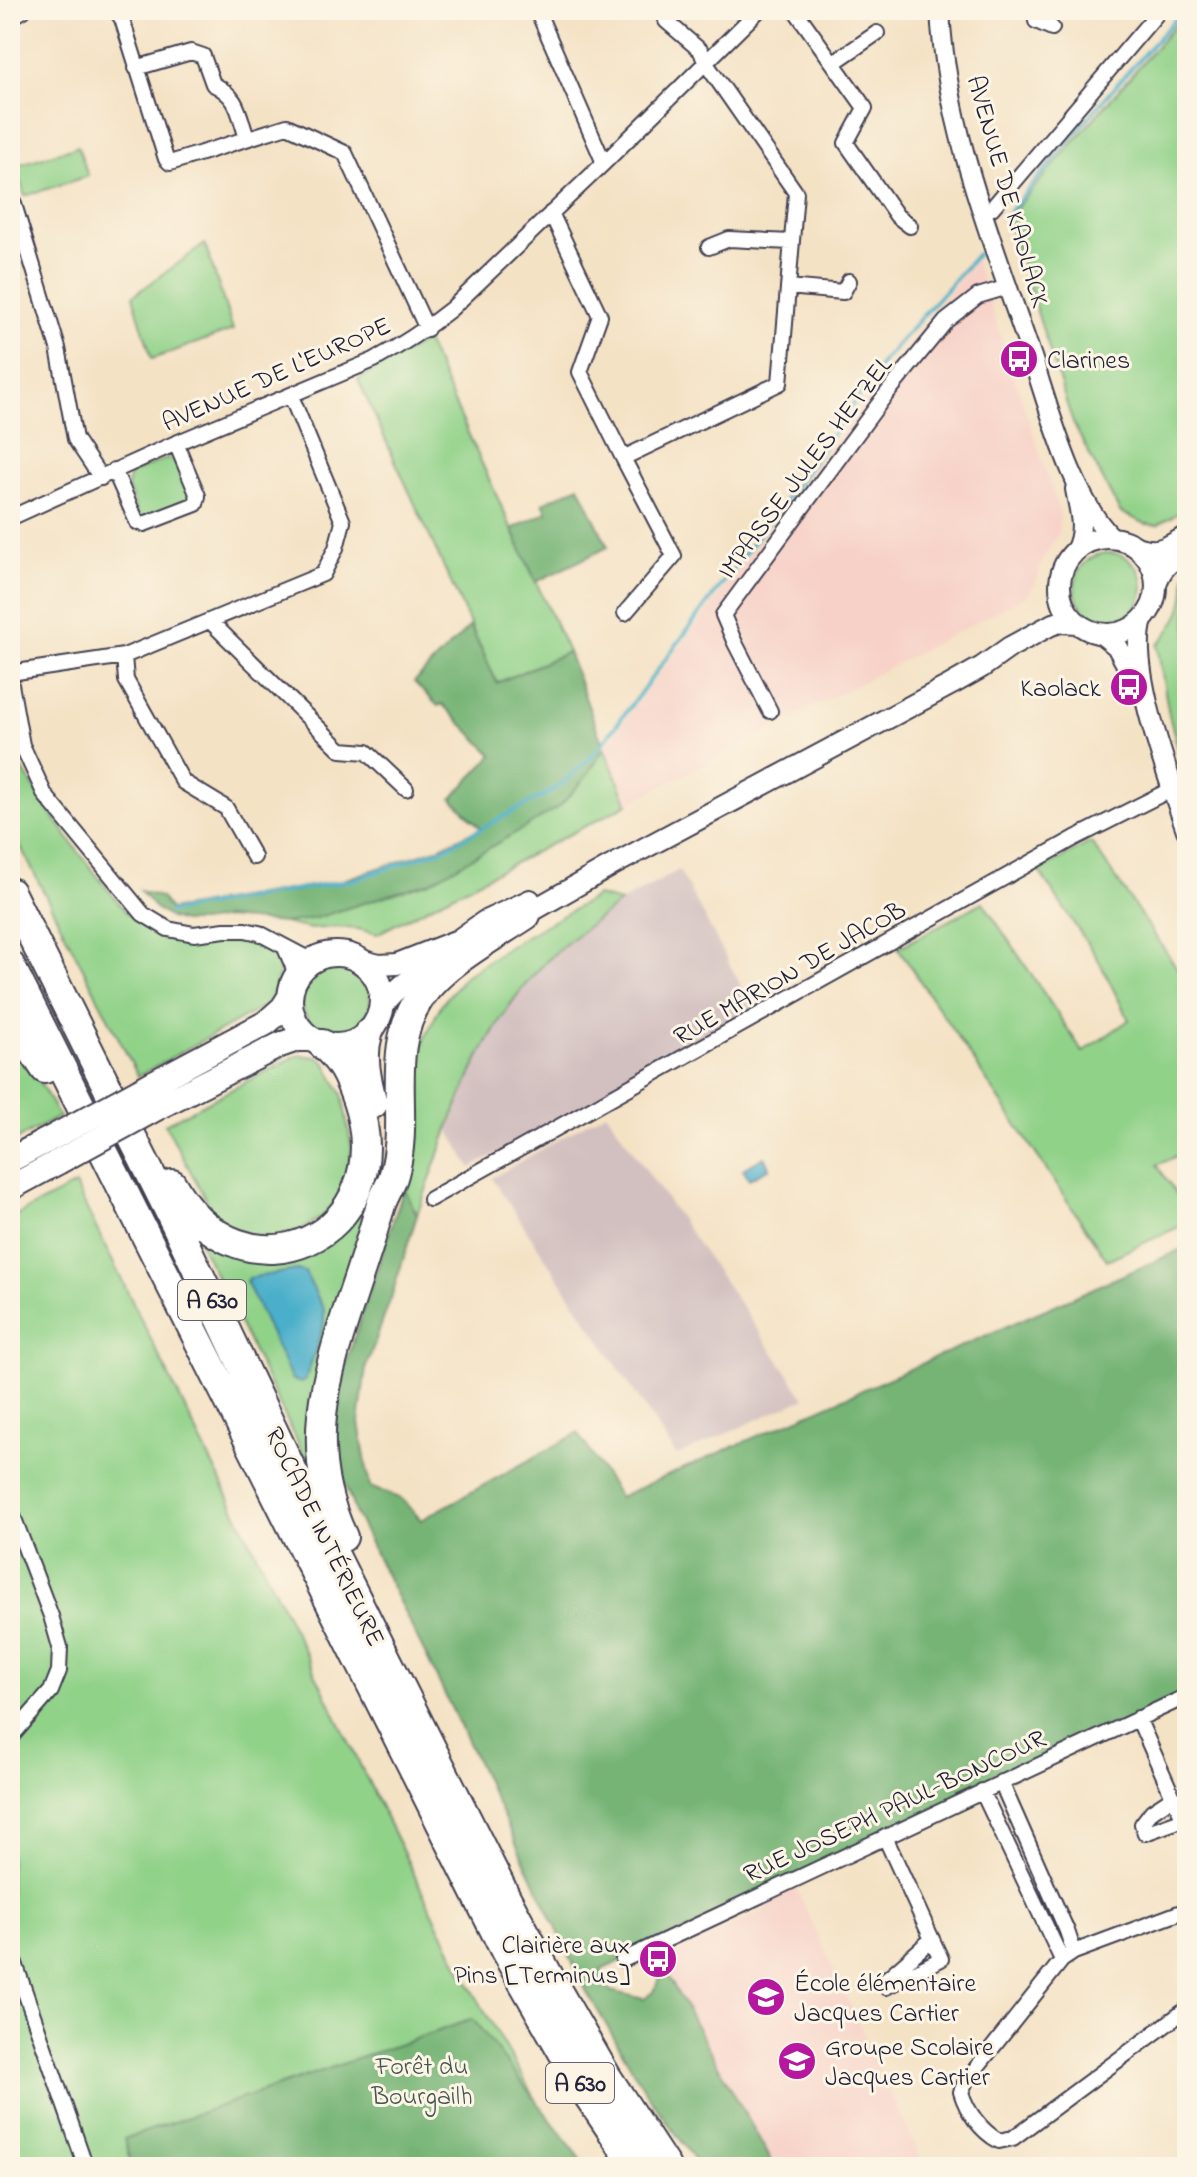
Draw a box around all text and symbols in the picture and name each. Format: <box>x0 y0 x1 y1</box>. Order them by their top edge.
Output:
street label: AVENUE DE KAOLACK <box>955 71 1058 313</box>
street label: AVENUE DE L'EUROPE <box>157 308 398 443</box>
bus stop icon: Clarines <box>998 338 1040 380</box>
place label: Clarines <box>1047 343 1130 381</box>
street label: IMPASSE JULES HETZEL <box>710 349 903 588</box>
bus stop icon: Kaolack <box>1108 666 1150 708</box>
place label: Kaolack <box>1020 671 1102 709</box>
street label: RUE MARION DE JACOB <box>667 892 914 1057</box>
road number: A 630 <box>178 1280 246 1320</box>
street label: ROCADE INTÉRIEURE <box>254 1421 393 1654</box>
street label: RUE JOSEPH PAUL-BONCOUR <box>738 1721 1053 1895</box>
place label: Clairière aux Pins [Terminus] <box>454 1928 630 1996</box>
bus stop icon: Clairière aux Pins [Terminus] <box>637 1938 679 1980</box>
place label: École élémentaire Jacques Cartier <box>794 1966 976 2034</box>
school or university icon: École élémentaire Jacques Cartier <box>745 1976 787 2018</box>
place label: Groupe Scolaire Jacques Cartier <box>825 2030 994 2098</box>
school or university icon: Groupe Scolaire Jacques Cartier <box>776 2040 818 2082</box>
park label: Forêt du Bourgailh <box>370 2049 473 2117</box>
road number: A 630 <box>546 2063 614 2103</box>

